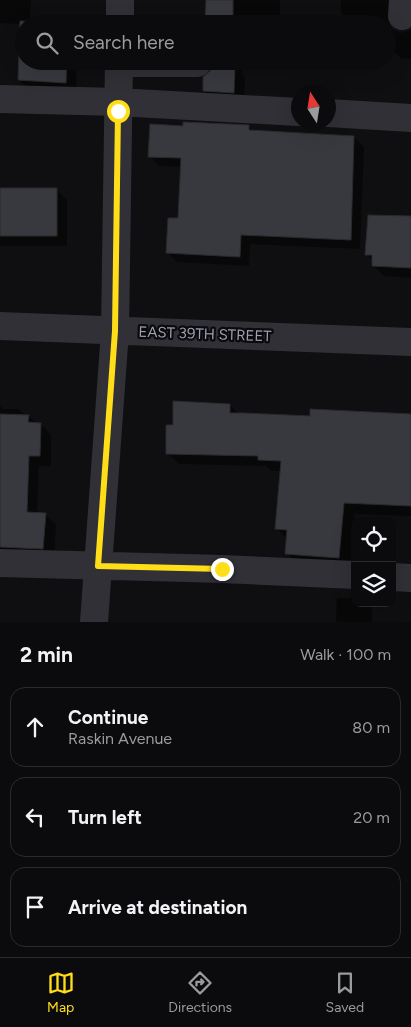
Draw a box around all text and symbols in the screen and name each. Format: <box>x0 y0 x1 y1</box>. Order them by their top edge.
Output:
search box <box>15 15 396 70</box>
icon: search <box>33 29 61 57</box>
text: Search here <box>73 31 175 54</box>
north arrow <box>291 85 336 130</box>
route start <box>107 100 130 123</box>
street label: EAST 39TH STREET <box>138 323 273 345</box>
map controls <box>351 517 396 607</box>
button: locate <box>351 517 396 562</box>
route end <box>211 558 234 581</box>
button: layers <box>351 562 396 607</box>
text: 2 min <box>20 642 73 667</box>
text: Walk · 100 m <box>300 645 391 664</box>
text: Continue <box>68 706 148 729</box>
icon: ahead <box>21 713 49 741</box>
text: 80 m <box>352 718 390 737</box>
text: Raskin Avenue <box>68 729 172 748</box>
icon: left <box>21 803 49 831</box>
text: Turn left <box>68 806 142 829</box>
text: 20 m <box>353 808 390 827</box>
icon: arrive <box>21 893 49 921</box>
text: Arrive at destination <box>68 896 247 919</box>
tab: Map <box>47 969 75 1016</box>
tab: Directions <box>168 969 232 1016</box>
tab: Saved <box>326 969 364 1016</box>

